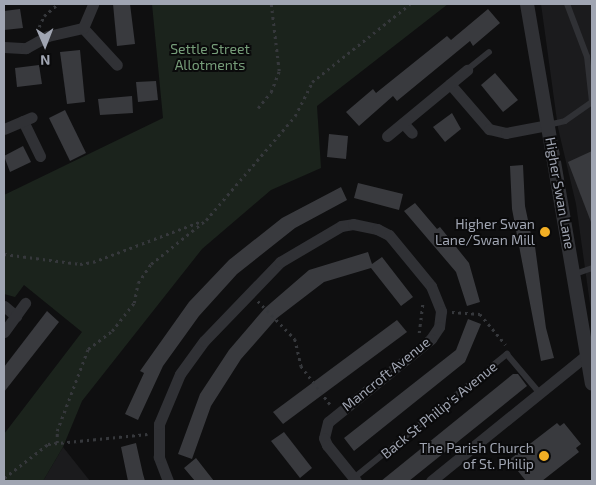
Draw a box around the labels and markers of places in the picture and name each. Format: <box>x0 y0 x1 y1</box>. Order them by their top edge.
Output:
place label: Higher Swan Lane/Swan Mill <box>435 216 535 248</box>
marker: Higher Swan Lane/Swan Mill <box>539 226 551 238</box>
place label: The Parish Church of St. Philip <box>419 440 534 472</box>
marker: The Parish Church of St. Philip <box>538 450 550 462</box>

